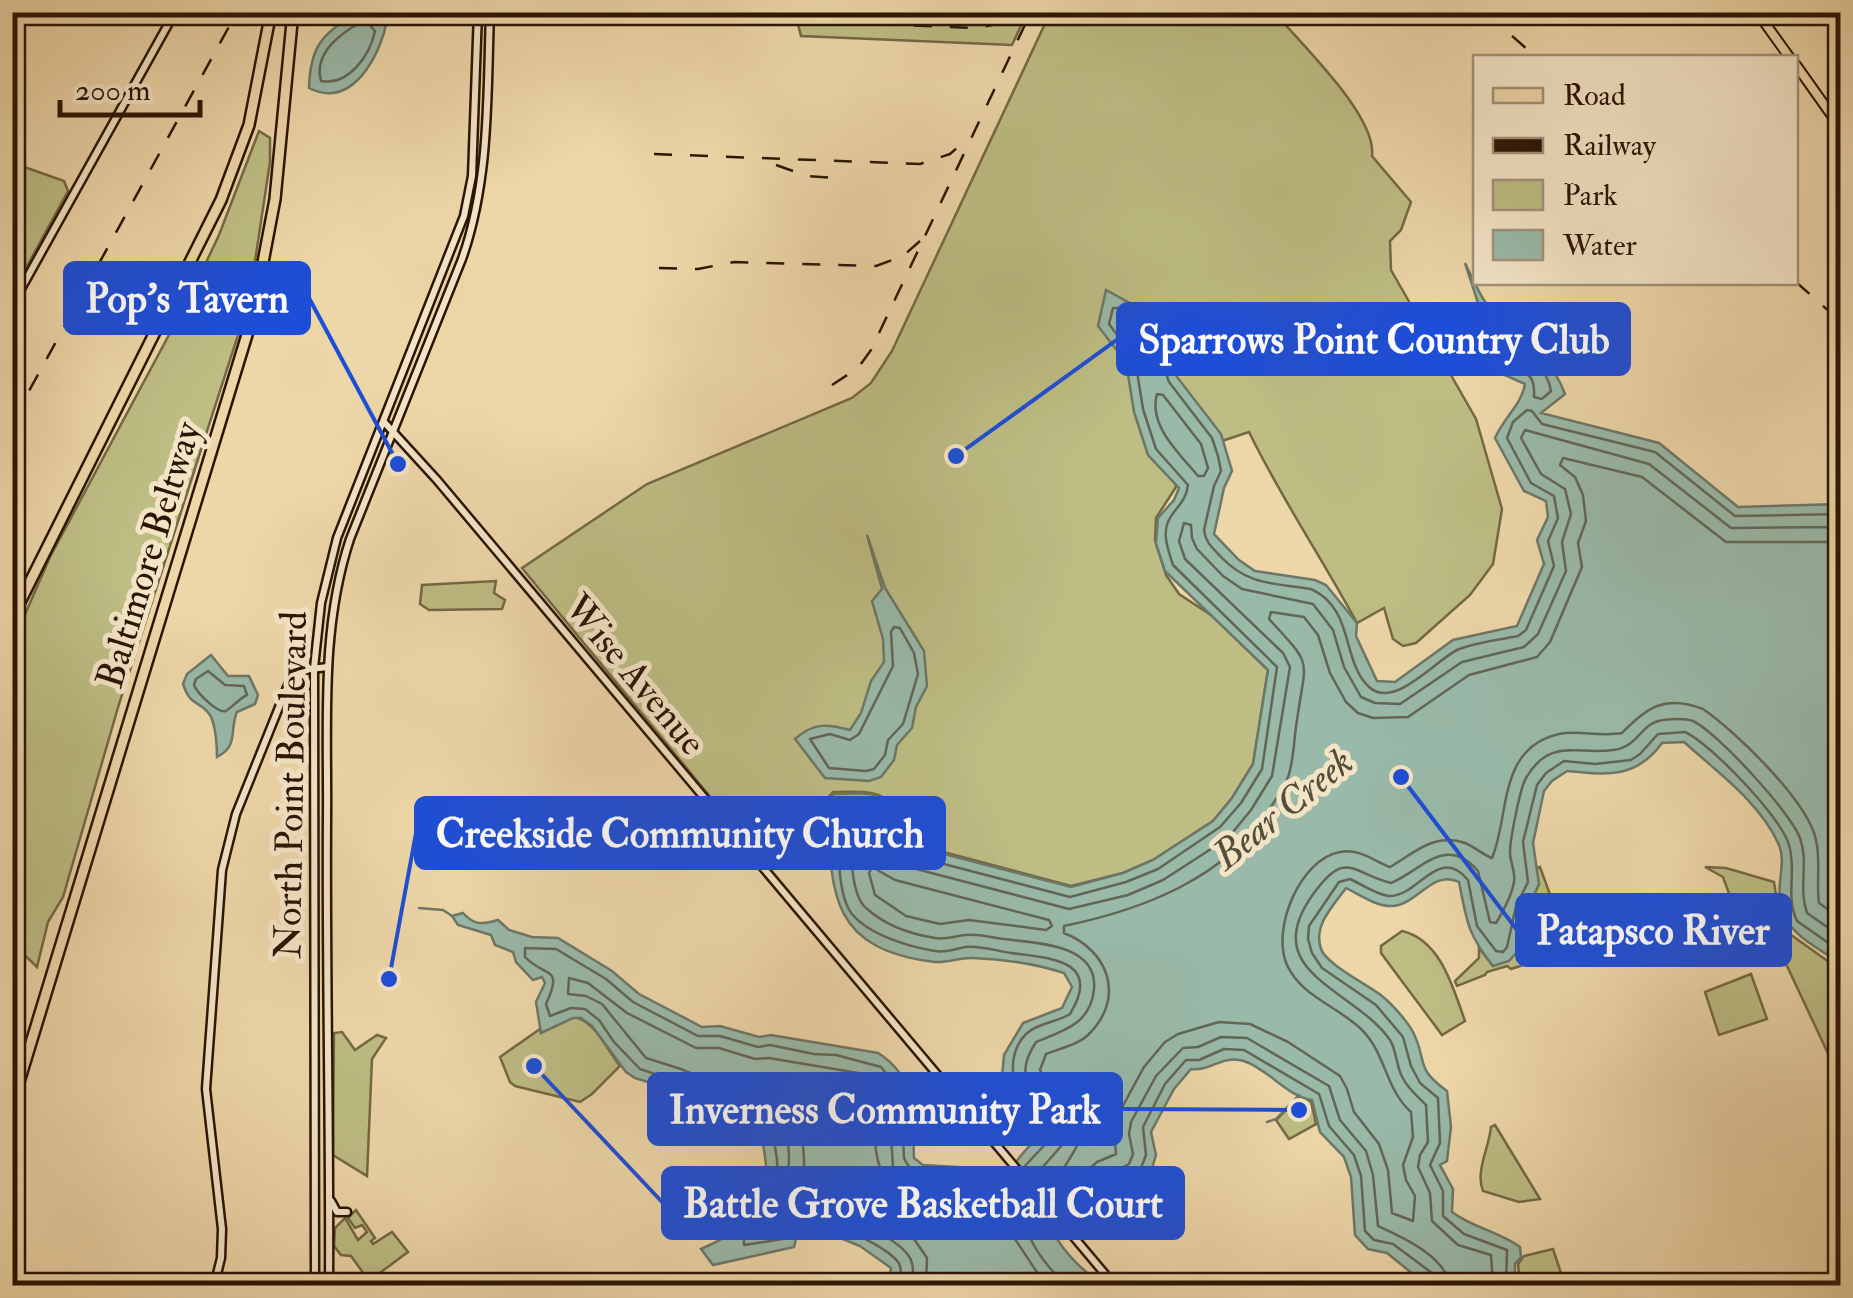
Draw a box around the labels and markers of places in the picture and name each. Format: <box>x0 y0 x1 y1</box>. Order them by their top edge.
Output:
callout: Pop's Tavern <box>65 263 309 333</box>
callout: Sparrows Point Country Club <box>1118 304 1629 374</box>
callout: Creekside Community Church <box>416 798 944 868</box>
callout: Patapsco River <box>1517 895 1790 965</box>
callout: Inverness Community Park <box>649 1074 1121 1144</box>
callout: Battle Grove Basketball Court <box>663 1168 1183 1238</box>

